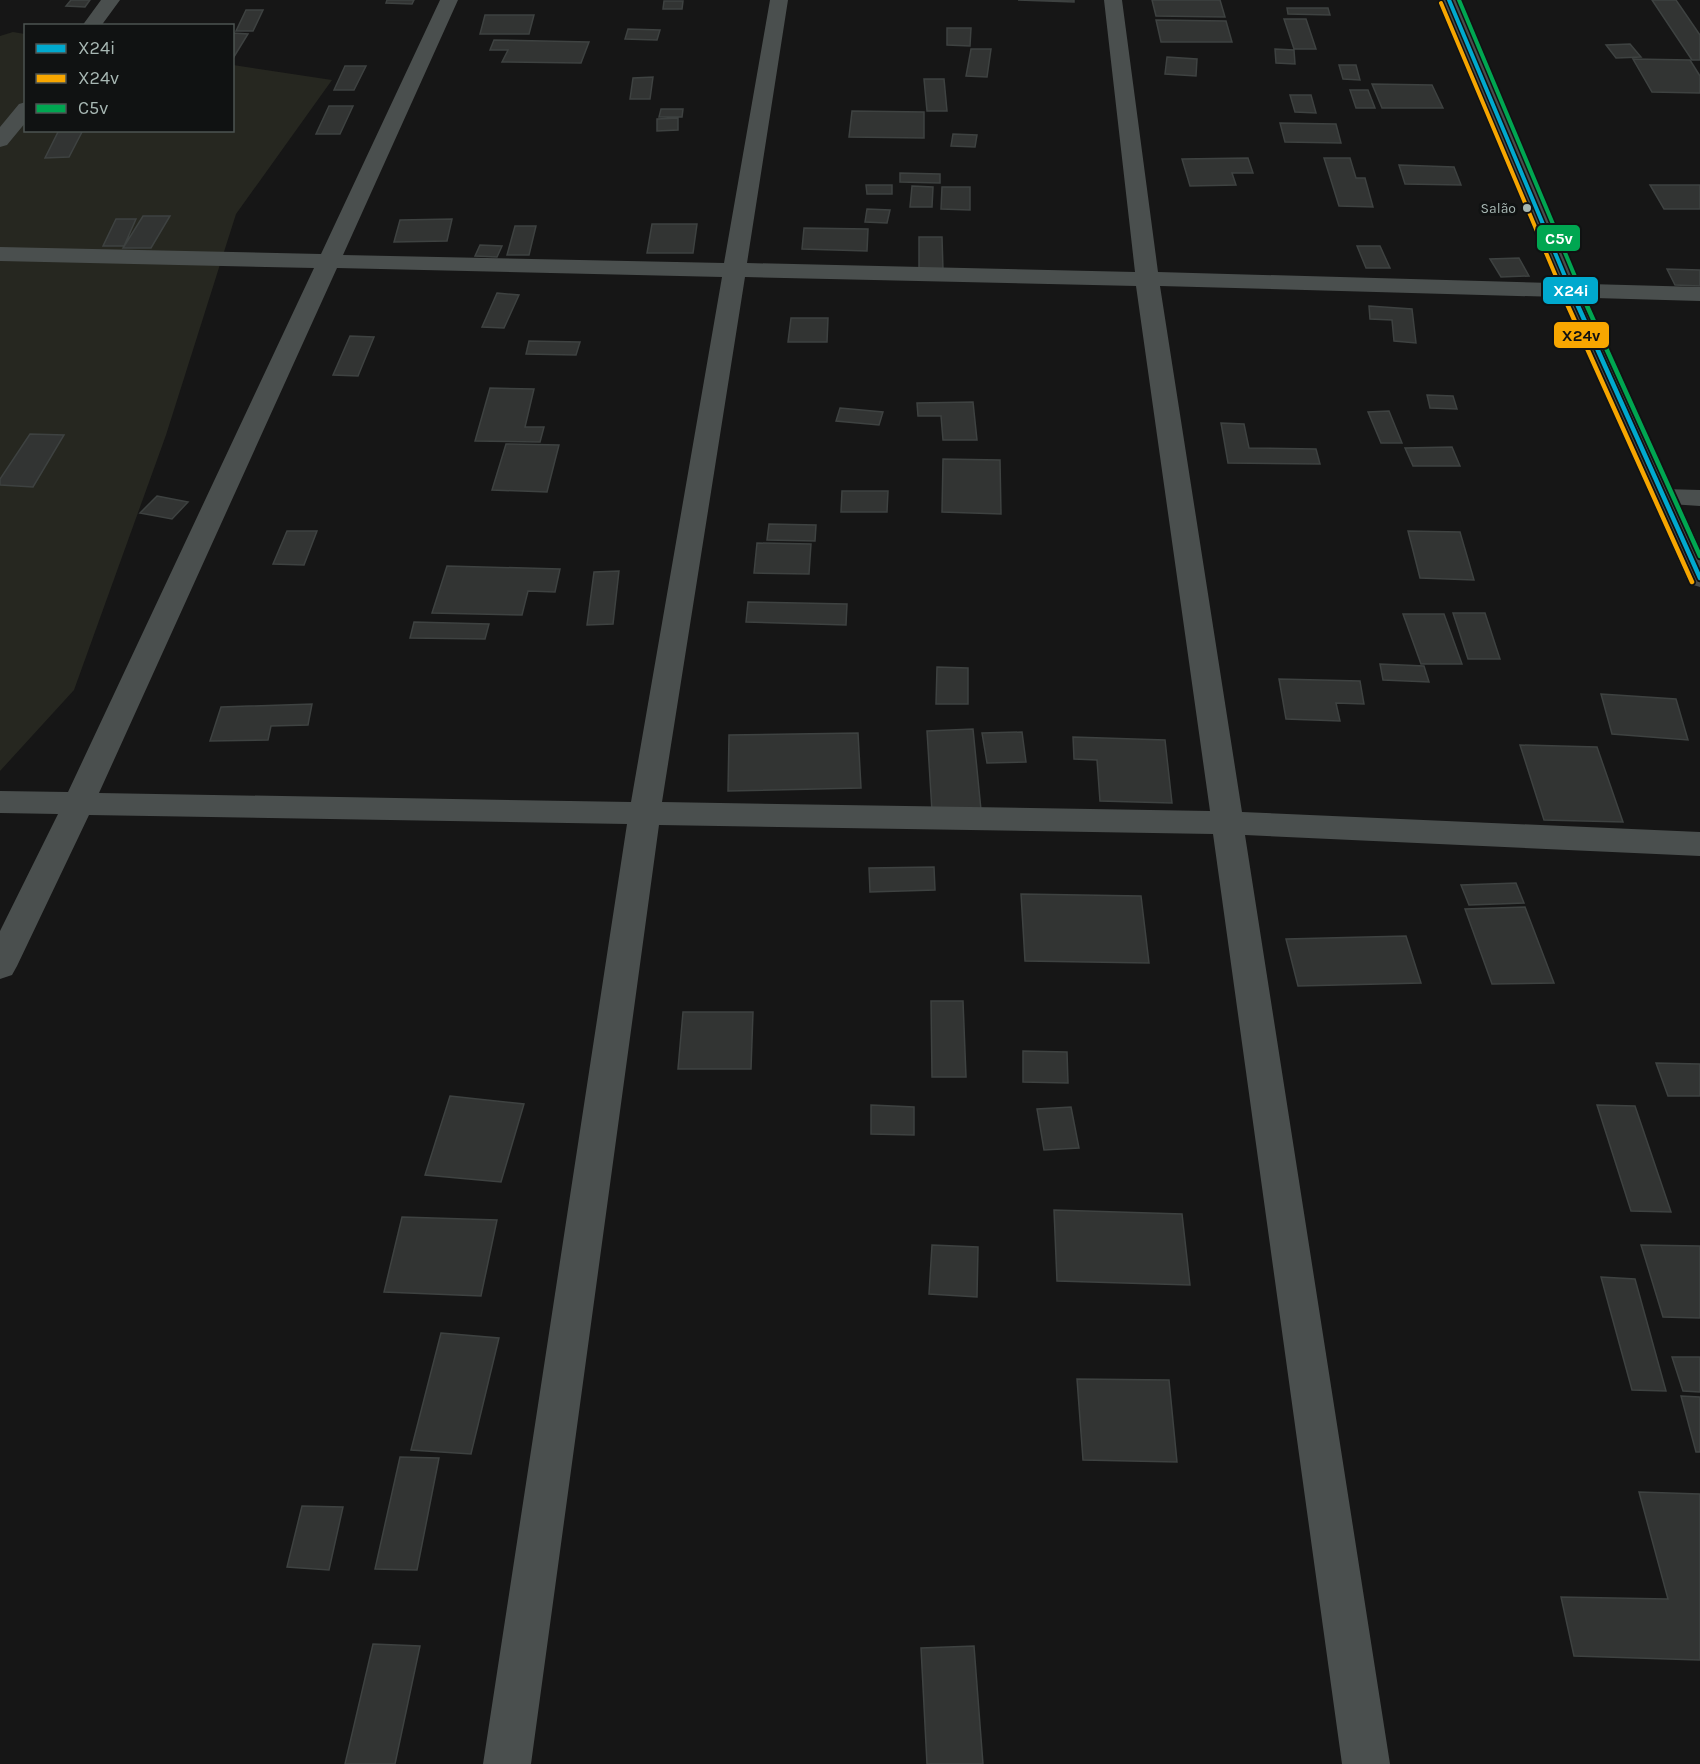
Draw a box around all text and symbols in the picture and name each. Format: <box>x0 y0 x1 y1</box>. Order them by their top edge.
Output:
legend <box>24 24 234 132</box>
text: X24i <box>78 37 115 59</box>
text: X24v <box>78 67 119 89</box>
text: C5v <box>78 97 108 119</box>
place label: Salão <box>1481 200 1516 217</box>
marker: Salão <box>1521 202 1533 214</box>
line badge: C5v <box>1536 224 1581 252</box>
text: C5v <box>1545 229 1574 248</box>
line badge: X24i <box>1542 276 1599 305</box>
text: X24i <box>1553 281 1589 300</box>
line badge: X24v <box>1553 321 1610 349</box>
text: X24v <box>1562 326 1601 345</box>

